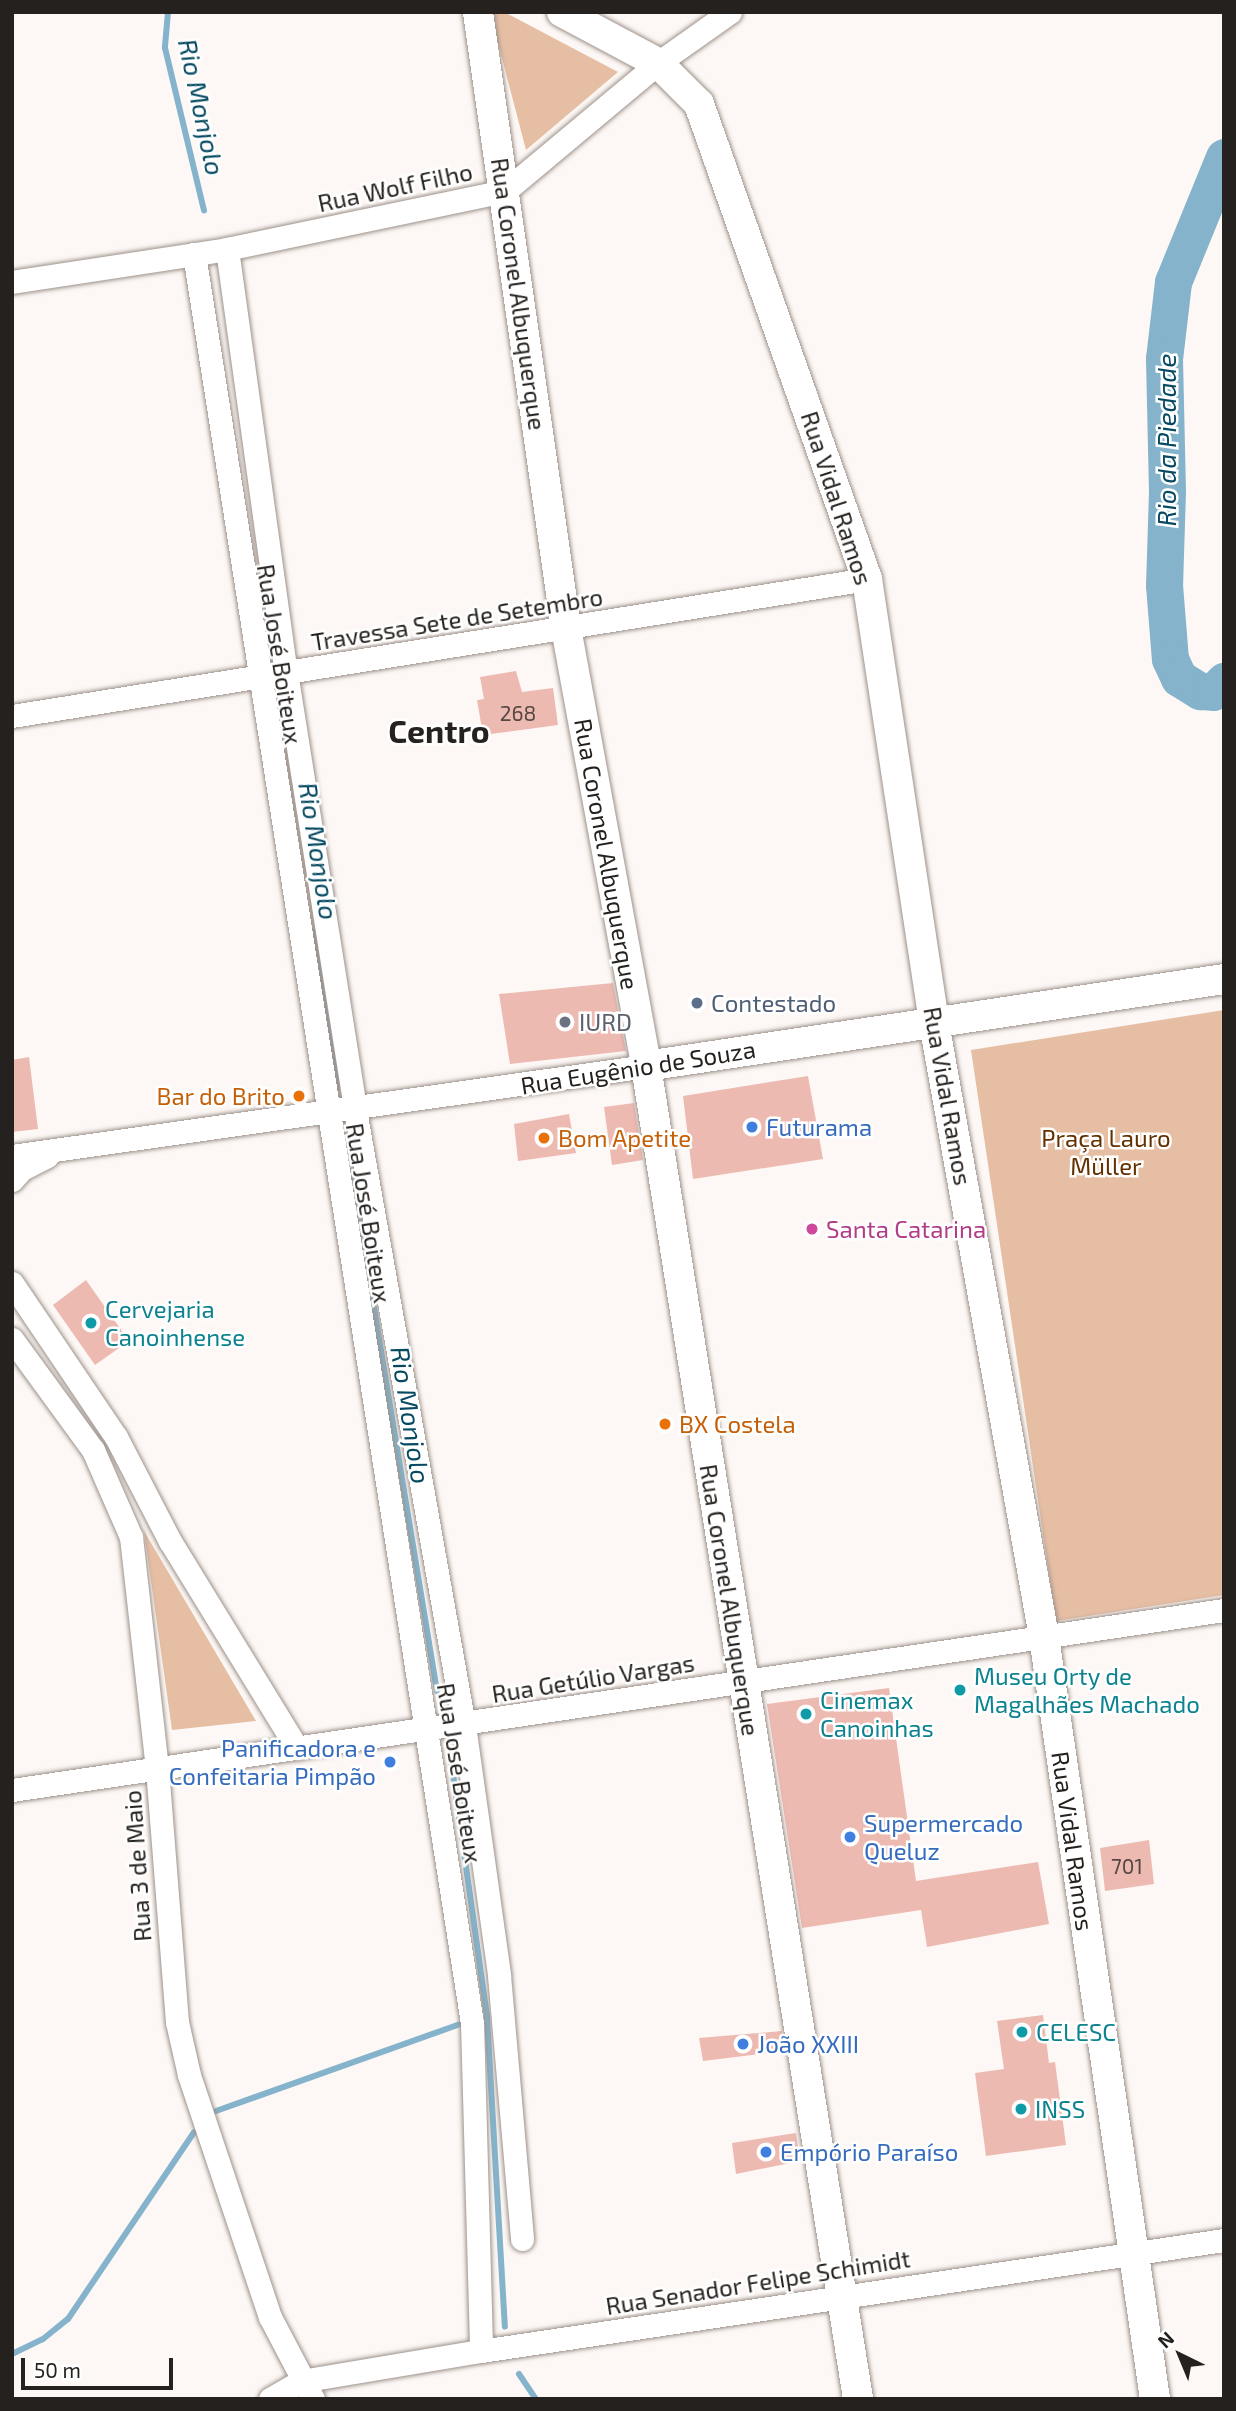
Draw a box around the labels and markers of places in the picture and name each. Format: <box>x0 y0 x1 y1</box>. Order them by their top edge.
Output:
place label: Contestado <box>711 989 836 1017</box>
marker: Contestado <box>689 995 705 1011</box>
place label: IURD <box>579 1008 632 1036</box>
marker: IURD <box>557 1014 573 1030</box>
place label: Bar do Brito <box>156 1082 285 1110</box>
marker: Bar do Brito <box>291 1088 307 1104</box>
place label: Futurama <box>766 1113 872 1141</box>
marker: Futurama <box>744 1119 760 1135</box>
place label: Bom Apetite <box>558 1124 692 1152</box>
marker: Bom Apetite <box>536 1130 552 1146</box>
place label: Santa Catarina <box>826 1215 986 1243</box>
marker: Santa Catarina <box>804 1221 820 1237</box>
place label: Cervejaria Canoinhense <box>105 1295 245 1351</box>
marker: Cervejaria Canoinhense <box>83 1315 99 1331</box>
place label: BX Costela <box>679 1410 796 1438</box>
marker: BX Costela <box>657 1416 673 1432</box>
place label: Museu Orty de Magalhães Machado <box>974 1662 1200 1718</box>
marker: Museu Orty de Magalhães Machado <box>952 1682 968 1698</box>
place label: Cinemax Canoinhas <box>820 1686 934 1742</box>
marker: Cinemax Canoinhas <box>798 1706 814 1722</box>
place label: Panificadora e Confeitaria Pimpão <box>169 1734 376 1790</box>
marker: Panificadora e Confeitaria Pimpão <box>382 1754 398 1770</box>
place label: Supermercado Queluz <box>864 1809 1023 1865</box>
marker: Supermercado Queluz <box>842 1829 858 1845</box>
place label: CELESC <box>1036 2018 1116 2046</box>
marker: CELESC <box>1014 2024 1030 2040</box>
place label: João XXIII <box>757 2030 859 2058</box>
marker: João XXIII <box>735 2036 751 2052</box>
place label: INSS <box>1035 2095 1085 2123</box>
marker: INSS <box>1013 2101 1029 2117</box>
place label: Empório Paraíso <box>780 2138 958 2166</box>
marker: Empório Paraíso <box>758 2144 774 2160</box>

